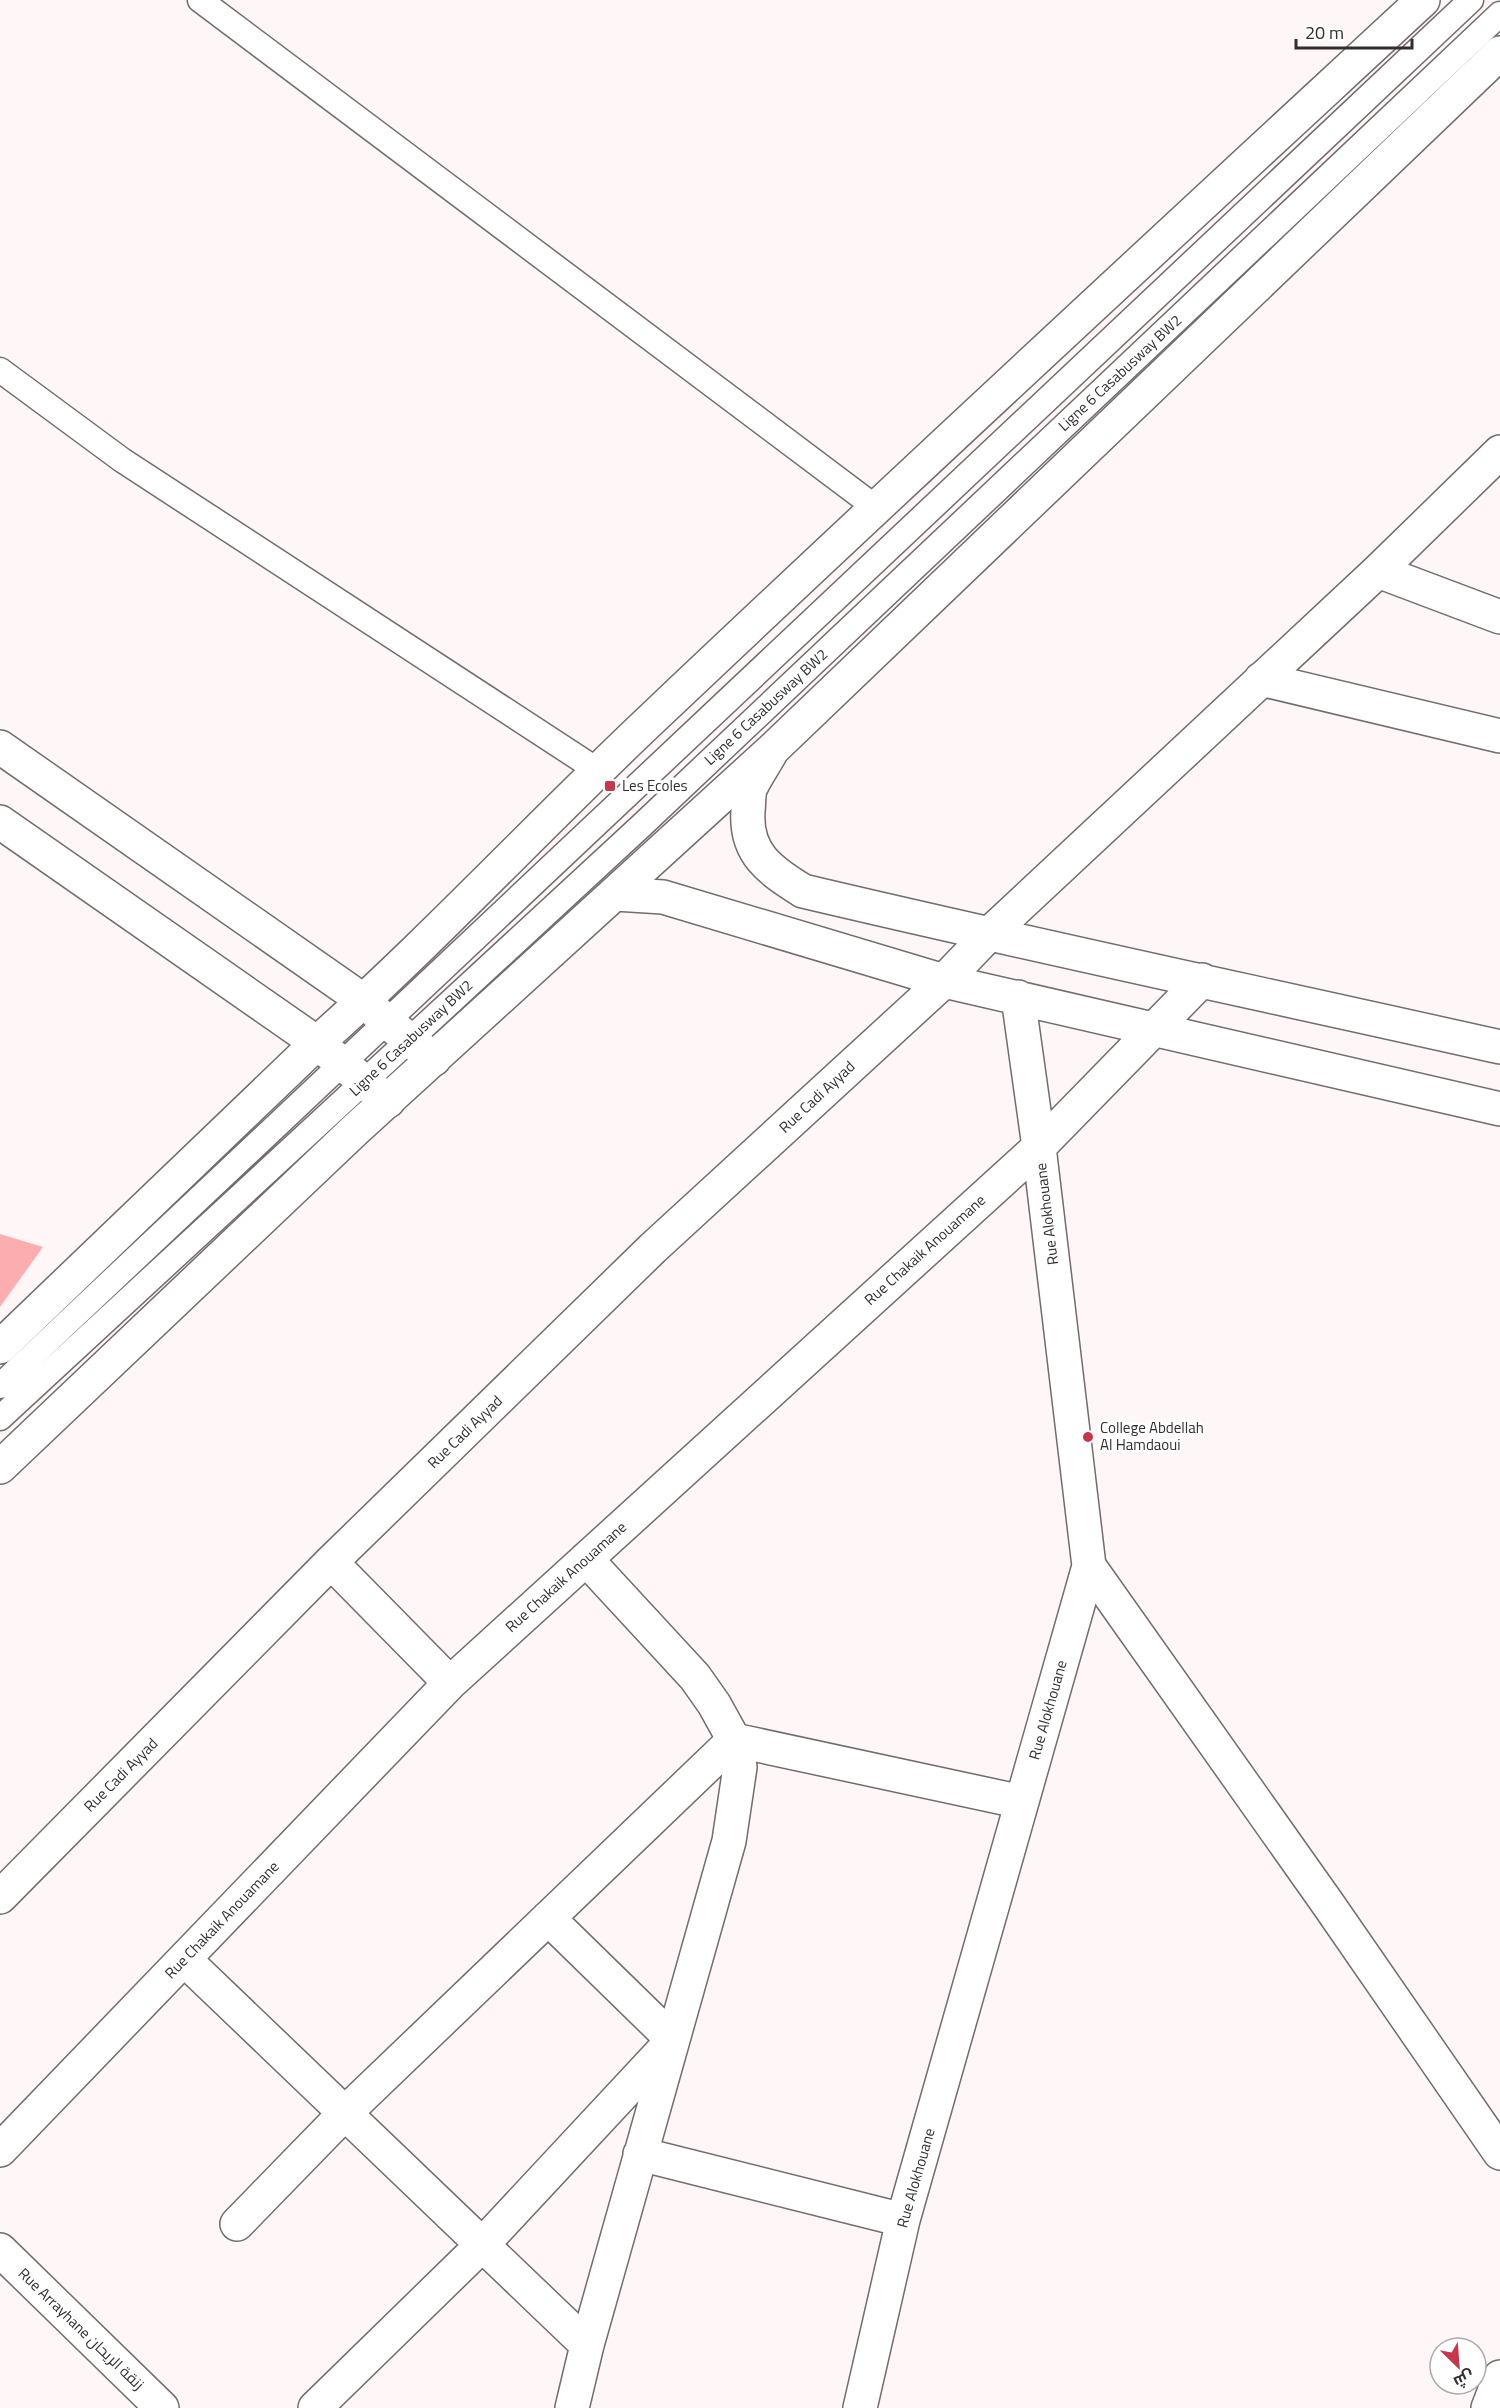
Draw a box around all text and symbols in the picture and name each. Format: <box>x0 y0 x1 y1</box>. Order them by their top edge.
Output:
scale bar <box>1296 12 1412 50</box>
text: 20 m <box>1305 19 1344 46</box>
street label: Ligne 6 Casabusway BW2 <box>1053 309 1187 436</box>
street label: Ligne 6 Casabusway BW2 <box>699 643 833 770</box>
place label: Les Ecoles <box>622 774 688 797</box>
marker: Les Ecoles <box>603 779 617 793</box>
street label: Ligne 6 Casabusway BW2 <box>344 974 478 1101</box>
street label: Rue Cadi Ayyad <box>773 1055 860 1138</box>
street label: Rue Alokhouane <box>1029 1162 1064 1266</box>
street label: Rue Chakaik Anouamane <box>859 1189 990 1310</box>
street label: Rue Cadi Ayyad <box>422 1390 507 1474</box>
place label: College Abdellah Al Hamdaoui <box>1100 1416 1204 1456</box>
marker: College Abdellah Al Hamdaoui <box>1081 1430 1095 1444</box>
street label: Rue Chakaik Anouamane <box>500 1516 631 1637</box>
street label: Rue Alokhouane <box>1022 1657 1073 1762</box>
street label: Rue Cadi Ayyad <box>78 1732 163 1817</box>
street label: Rue Chakaik Anouamane <box>159 1855 284 1984</box>
street label: Rue Alokhouane <box>890 2125 941 2230</box>
street label: Rue Arrayhane زنقة الريحان <box>13 2262 150 2395</box>
north arrow <box>1428 2336 1488 2396</box>
text: ش <box>1450 2364 1479 2395</box>

